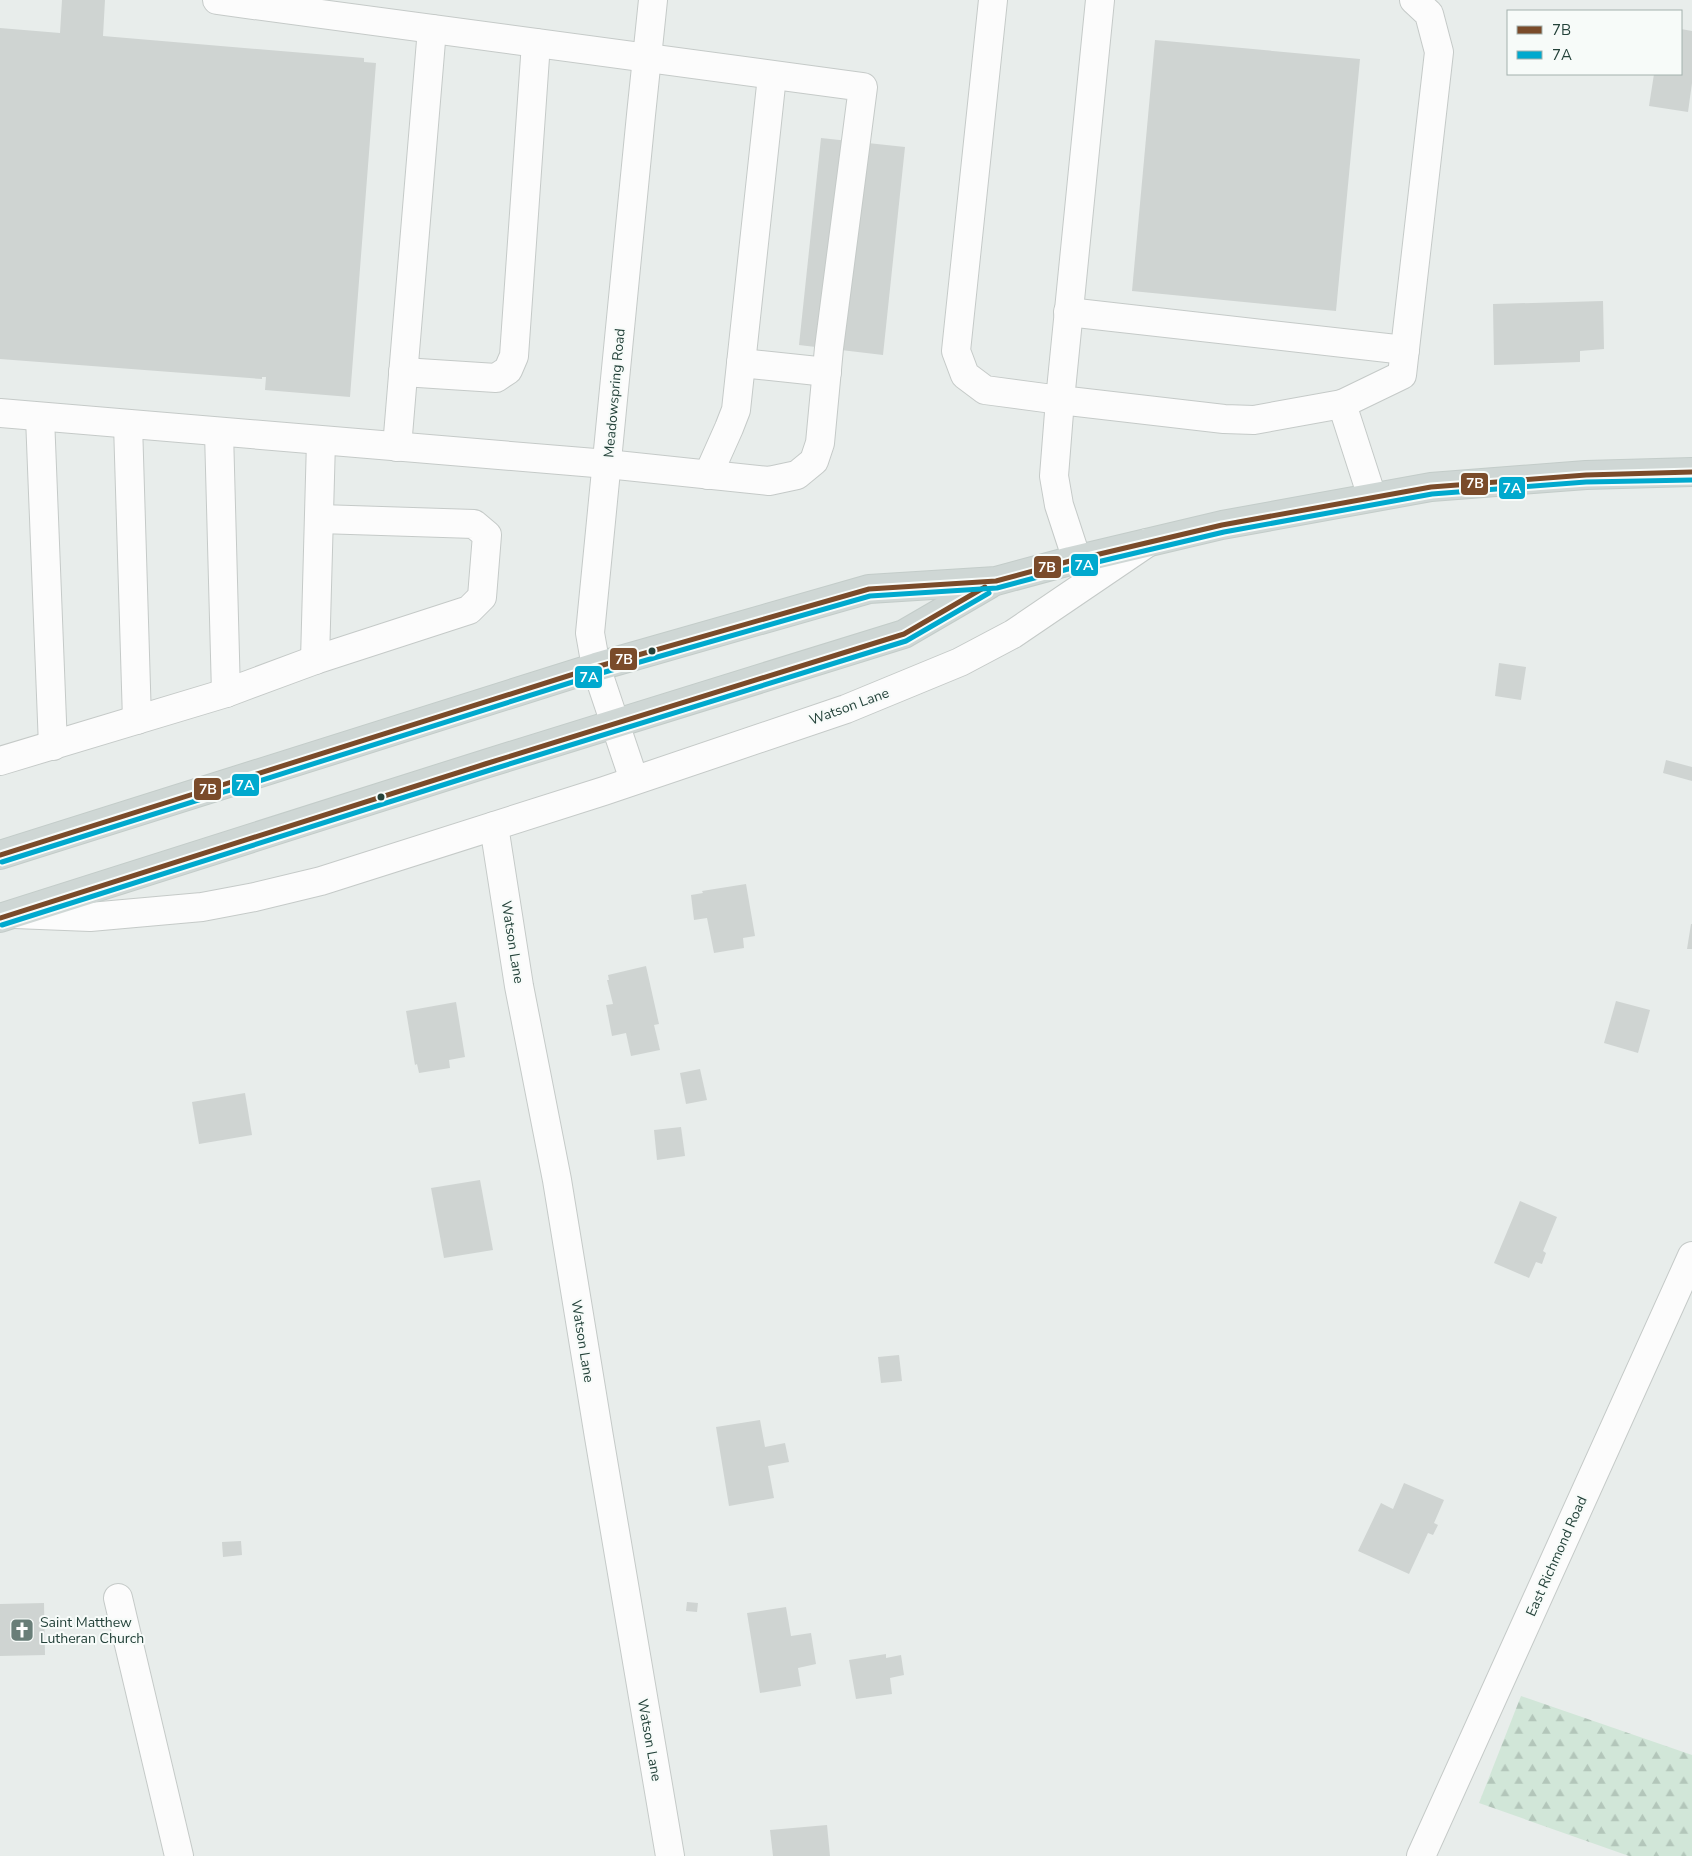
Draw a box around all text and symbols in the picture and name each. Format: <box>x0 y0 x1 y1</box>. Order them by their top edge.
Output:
legend <box>1507 10 1682 75</box>
text: 7B <box>1552 20 1571 40</box>
text: 7A <box>1552 45 1572 65</box>
street label: Meadowspring Road <box>599 328 630 459</box>
line badge: 7B <box>1460 472 1489 496</box>
text: 7B <box>1466 474 1484 493</box>
line badge: 7A <box>1498 476 1526 500</box>
text: 7A <box>1503 479 1522 498</box>
line badge: 7A <box>1070 553 1099 577</box>
line badge: 7B <box>1033 555 1062 579</box>
text: 7A <box>1075 556 1094 575</box>
text: 7B <box>1038 558 1056 577</box>
unlabelled marker <box>647 646 657 656</box>
line badge: 7B <box>609 647 638 671</box>
text: 7B <box>615 650 633 669</box>
line badge: 7A <box>574 665 603 689</box>
text: 7A <box>580 668 599 687</box>
street label: Watson Lane <box>807 683 892 730</box>
line badge: 7A <box>231 773 260 797</box>
text: 7A <box>236 776 255 795</box>
line badge: 7B <box>193 777 222 801</box>
text: 7B <box>199 780 217 799</box>
unlabelled marker <box>376 792 386 802</box>
street label: Watson Lane <box>497 899 528 985</box>
street label: Watson Lane <box>567 1298 598 1384</box>
street label: East Richmond Road <box>1521 1493 1592 1619</box>
place label: Saint Matthew Lutheran Church <box>40 1613 144 1648</box>
church icon: Saint Matthew Lutheran Church <box>9 1617 35 1643</box>
street label: Watson Lane <box>633 1697 666 1783</box>

